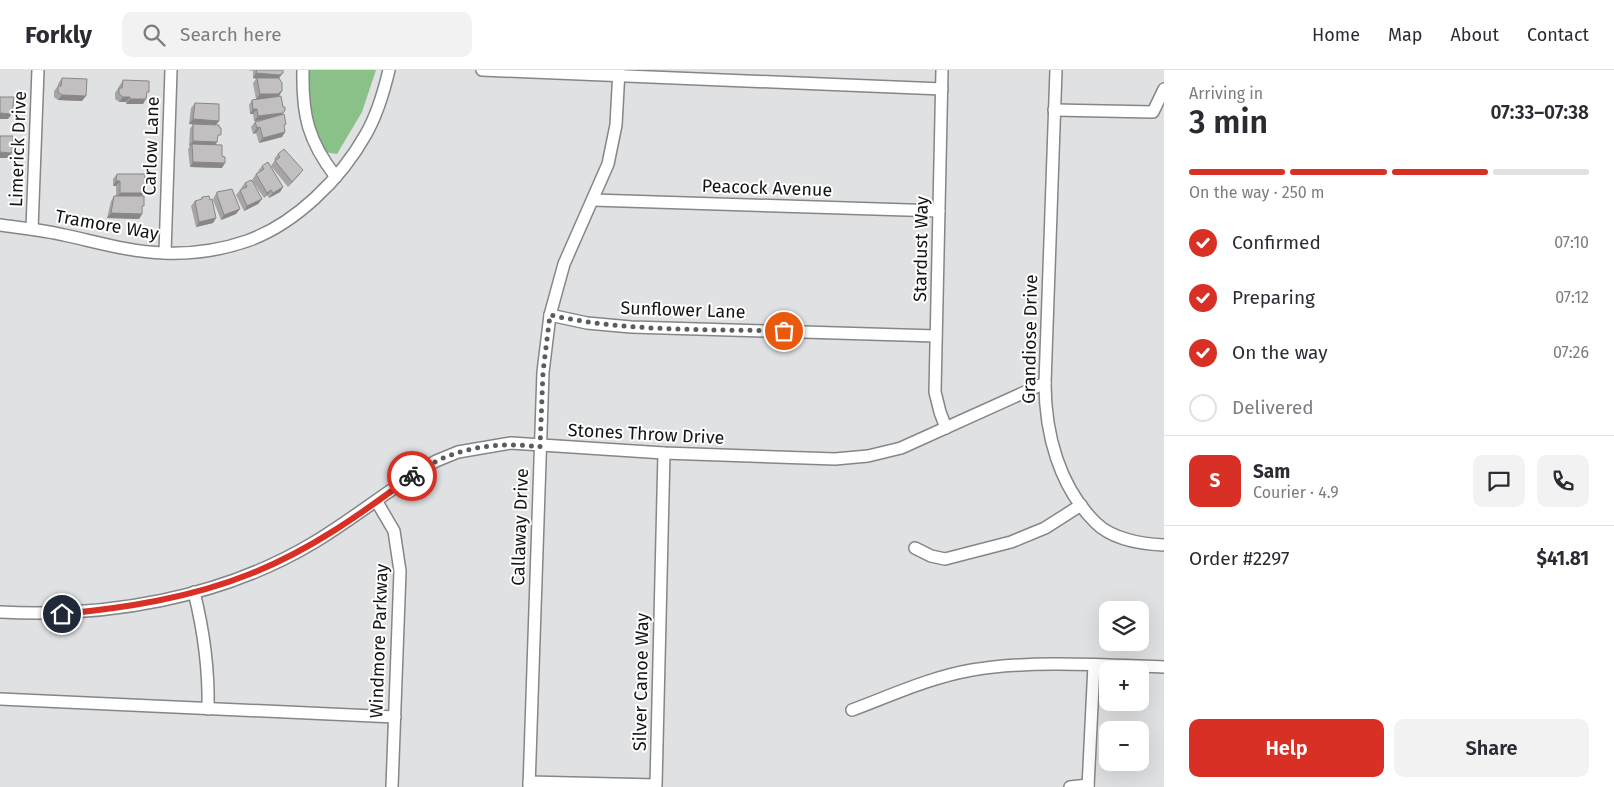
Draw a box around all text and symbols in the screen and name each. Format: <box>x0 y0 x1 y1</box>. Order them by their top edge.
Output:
search box <box>122 12 472 57</box>
text: Forkly <box>25 21 92 49</box>
icon: search <box>140 21 168 49</box>
text: Search here <box>180 23 282 46</box>
text: Home <box>1312 24 1360 46</box>
text: Map <box>1388 24 1422 46</box>
text: About <box>1450 24 1499 46</box>
text: Contact <box>1527 24 1589 46</box>
text: Arriving in <box>1189 84 1263 103</box>
street label: Limerick Drive <box>5 91 31 207</box>
street label: Carlow Lane <box>138 96 164 196</box>
text: 07:33–07:38 <box>1490 101 1589 124</box>
text: 3 min <box>1189 103 1268 141</box>
street label: Peacock Avenue <box>701 175 833 201</box>
text: On the way · 250 m <box>1189 183 1325 202</box>
street label: Stardust Way <box>909 196 933 302</box>
street label: Tramore Way <box>54 205 161 245</box>
icon: check <box>1189 229 1217 257</box>
text: Confirmed <box>1232 231 1321 254</box>
text: 07:10 <box>1554 233 1589 252</box>
street label: Grandiose Drive <box>1018 274 1042 404</box>
icon: check <box>1189 284 1217 312</box>
text: Preparing <box>1232 286 1315 309</box>
text: 07:12 <box>1555 288 1589 307</box>
street label: Sunflower Lane <box>620 297 746 323</box>
pin <box>763 310 805 352</box>
icon: bag <box>770 317 798 345</box>
icon: check <box>1189 339 1217 367</box>
text: On the way <box>1232 341 1328 364</box>
text: 07:26 <box>1553 343 1589 362</box>
text: Delivered <box>1232 396 1314 419</box>
street label: Stones Throw Drive <box>567 419 725 449</box>
courier <box>387 451 437 501</box>
button: chat <box>1473 455 1525 507</box>
button: phone <box>1537 455 1589 507</box>
text: Sam <box>1253 460 1290 483</box>
icon: bike <box>398 462 426 490</box>
street label: Callaway Drive <box>507 468 533 586</box>
text: S <box>1210 469 1220 492</box>
text: Courier · 4.9 <box>1253 483 1339 502</box>
text: Order #2297 <box>1189 547 1289 570</box>
text: $41.81 <box>1537 547 1589 570</box>
street label: Windmore Parkway <box>365 563 393 719</box>
pin <box>41 593 83 635</box>
icon: home <box>48 600 76 628</box>
map controls <box>1099 601 1149 771</box>
button: layers <box>1099 601 1149 651</box>
street label: Silver Canoe Way <box>629 613 653 751</box>
button: + <box>1099 661 1149 711</box>
button: Help <box>1189 719 1384 777</box>
button: Share <box>1394 719 1589 777</box>
button: − <box>1099 721 1149 771</box>

